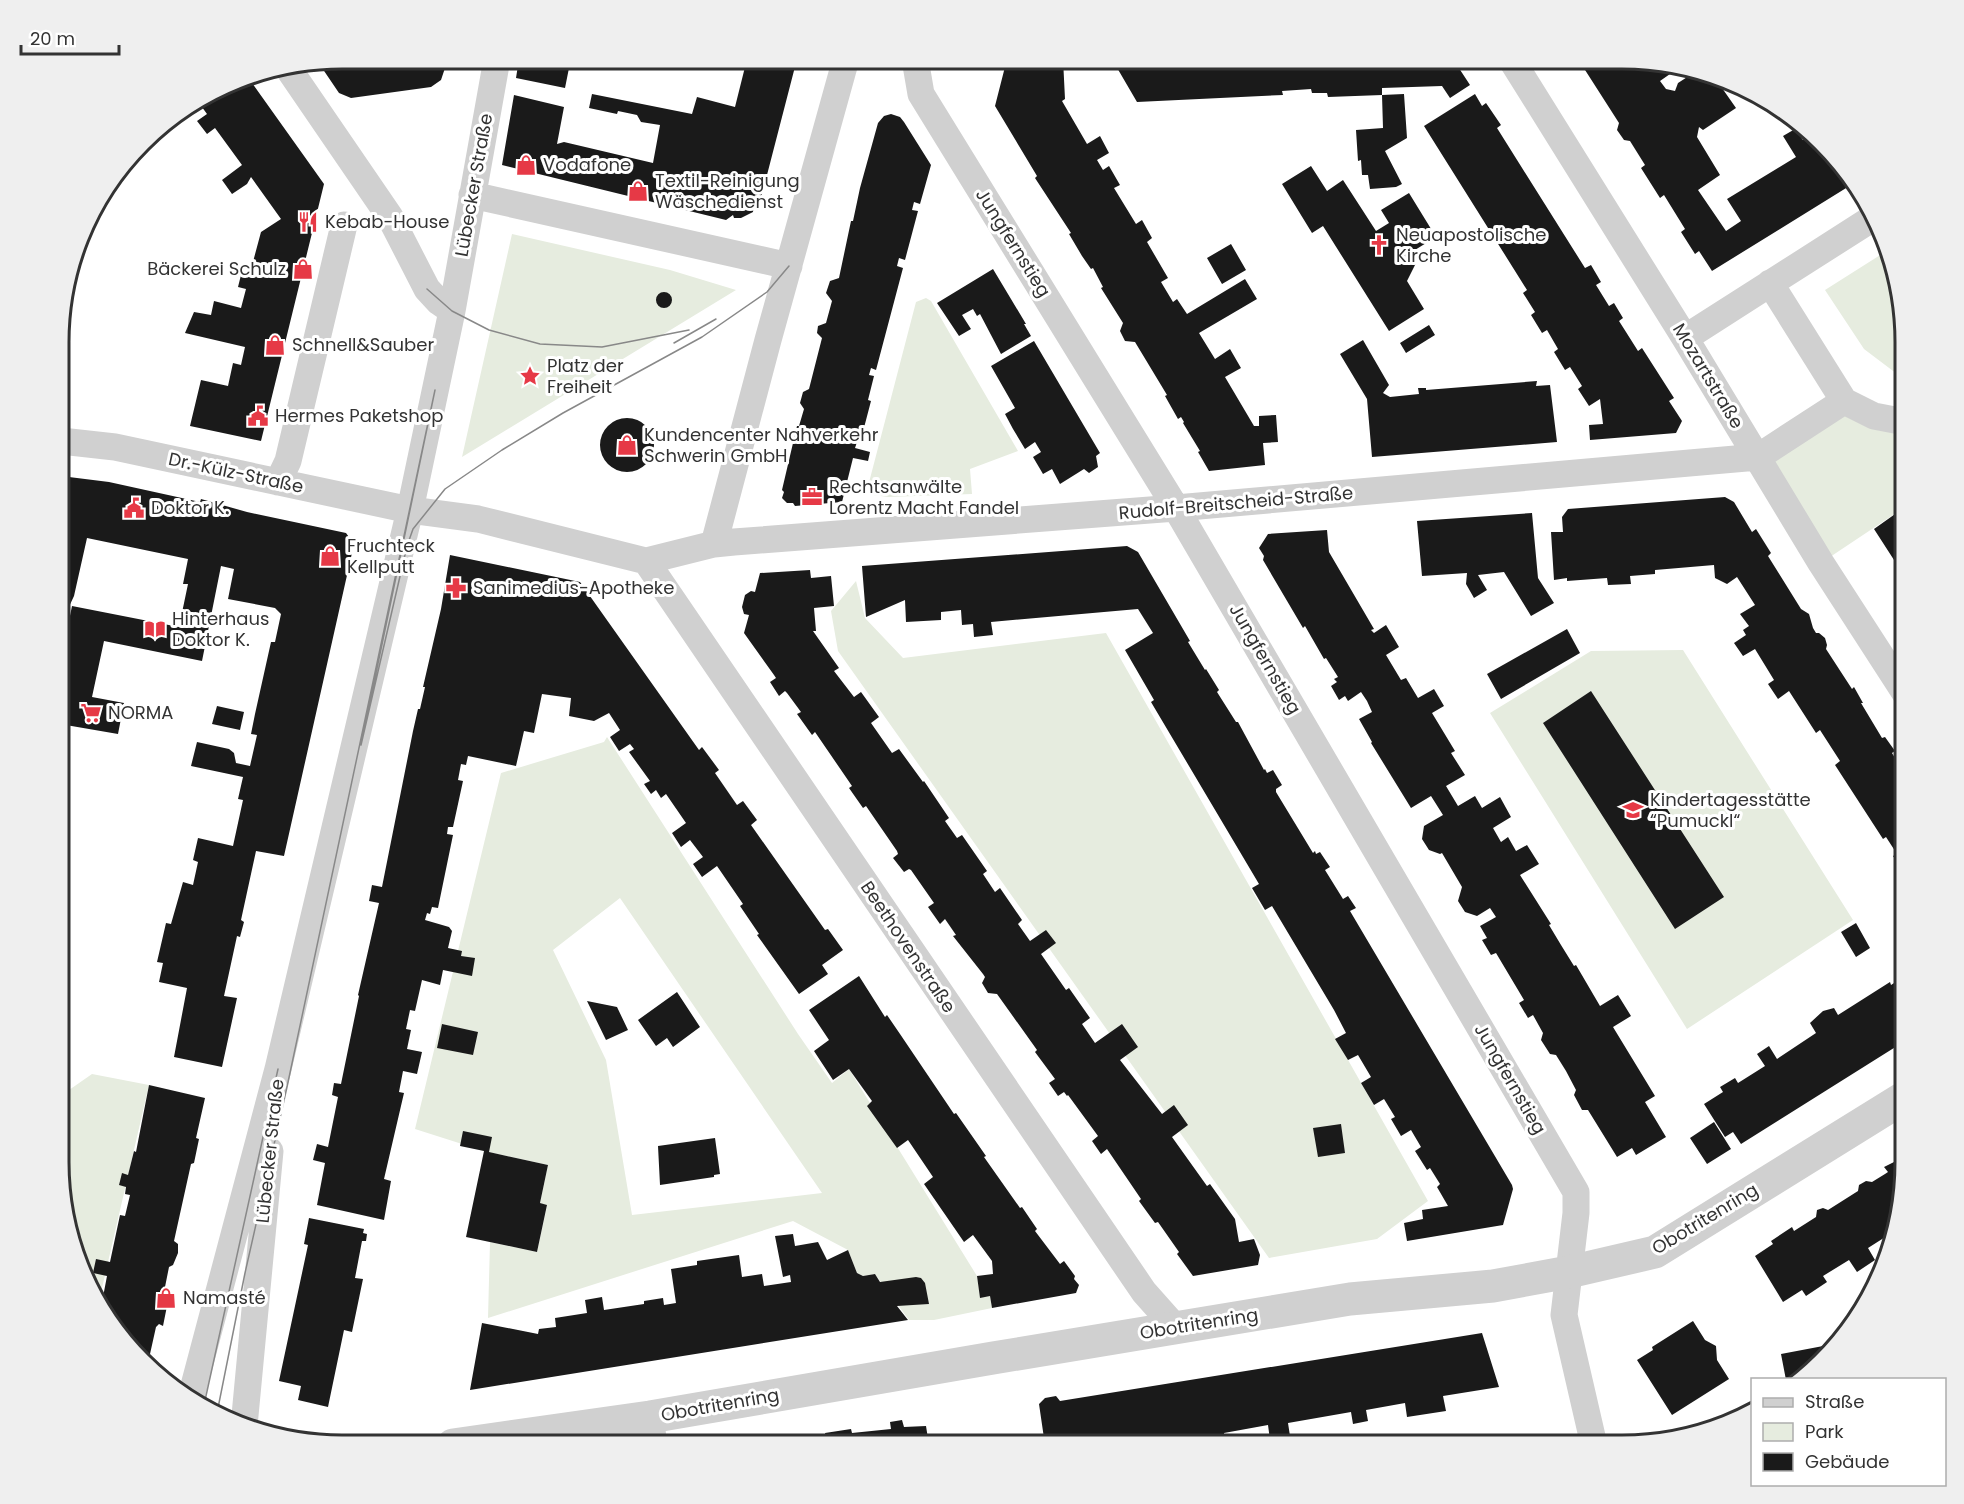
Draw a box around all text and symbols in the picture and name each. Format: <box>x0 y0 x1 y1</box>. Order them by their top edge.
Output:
scale bar <box>21 18 118 56</box>
text: 20 m <box>30 26 75 51</box>
street label: Lübecker Straße <box>449 111 498 258</box>
place label: Vodafone <box>543 152 631 177</box>
shop icon: Vodafone <box>514 153 538 177</box>
place label: Textil-Reinigung Wäschedienst <box>655 168 800 214</box>
shop icon: Textil-Reinigung Wäschedienst <box>626 179 650 203</box>
street label: Jungfernstieg <box>970 184 1057 302</box>
place label: Kebab-House <box>325 209 449 234</box>
restaurant icon: Kebab-House <box>296 210 320 234</box>
place label: Neuapostolische Kirche <box>1396 222 1547 268</box>
church icon: Neuapostolische Kirche <box>1367 233 1391 257</box>
place label: Bäckerei Schulz <box>147 256 286 281</box>
shop icon: Bäckerei Schulz <box>291 257 315 281</box>
street label: Mozartstraße <box>1667 318 1750 433</box>
place label: Schnell&Sauber <box>292 332 434 357</box>
shop icon: Schnell&Sauber <box>263 333 287 357</box>
place label: Platz der Freiheit <box>547 353 624 399</box>
place icon: Platz der Freiheit <box>518 364 542 388</box>
place label: Hermes Paketshop <box>275 403 443 428</box>
public building icon: Hermes Paketshop <box>246 404 270 428</box>
place label: Kundencenter Nahverkehr Schwerin GmbH <box>644 422 879 468</box>
shop icon: Kundencenter Nahverkehr Schwerin GmbH <box>615 433 639 457</box>
street label: Dr.-Külz-Straße <box>166 446 306 499</box>
place label: Rechtsanwälte Lorentz Macht Fandel <box>829 474 1019 520</box>
street label: Rudolf-Breitscheid-Straße <box>1118 480 1354 525</box>
office icon: Rechtsanwälte Lorentz Macht Fandel <box>800 485 824 509</box>
place label: Doktor K. <box>151 495 229 520</box>
public building icon: Doktor K. <box>122 496 146 520</box>
place label: Fruchteck Kellputt <box>347 533 435 579</box>
shop icon: Fruchteck Kellputt <box>318 544 342 568</box>
place label: Sanimedius-Apotheke <box>473 575 674 600</box>
pharmacy icon: Sanimedius-Apotheke <box>444 576 468 600</box>
street label: Jungfernstieg <box>1224 599 1307 719</box>
place label: Hinterhaus Doktor K. <box>172 606 269 652</box>
library icon: Hinterhaus Doktor K. <box>143 617 167 641</box>
place label: NORMA <box>108 700 173 725</box>
supermarket icon: NORMA <box>79 701 103 725</box>
place label: Kindertagesstätte “Pumuckl“ <box>1650 787 1811 833</box>
school or university icon: Kindertagesstätte “Pumuckl“ <box>1621 798 1645 822</box>
street label: Beethovenstraße <box>855 876 962 1018</box>
street label: Jungfernstieg <box>1469 1019 1552 1139</box>
street label: Lübecker Straße <box>249 1078 290 1224</box>
street label: Obotritenring <box>1647 1177 1762 1260</box>
place label: Namasté <box>183 1285 266 1310</box>
shop icon: Namasté <box>154 1286 178 1310</box>
street label: Obotritenring <box>1138 1302 1260 1345</box>
legend <box>1751 1378 1946 1486</box>
street label: Obotritenring <box>659 1382 781 1427</box>
text: Straße <box>1805 1389 1864 1414</box>
text: Park <box>1805 1419 1844 1444</box>
text: Gebäude <box>1805 1449 1889 1474</box>

